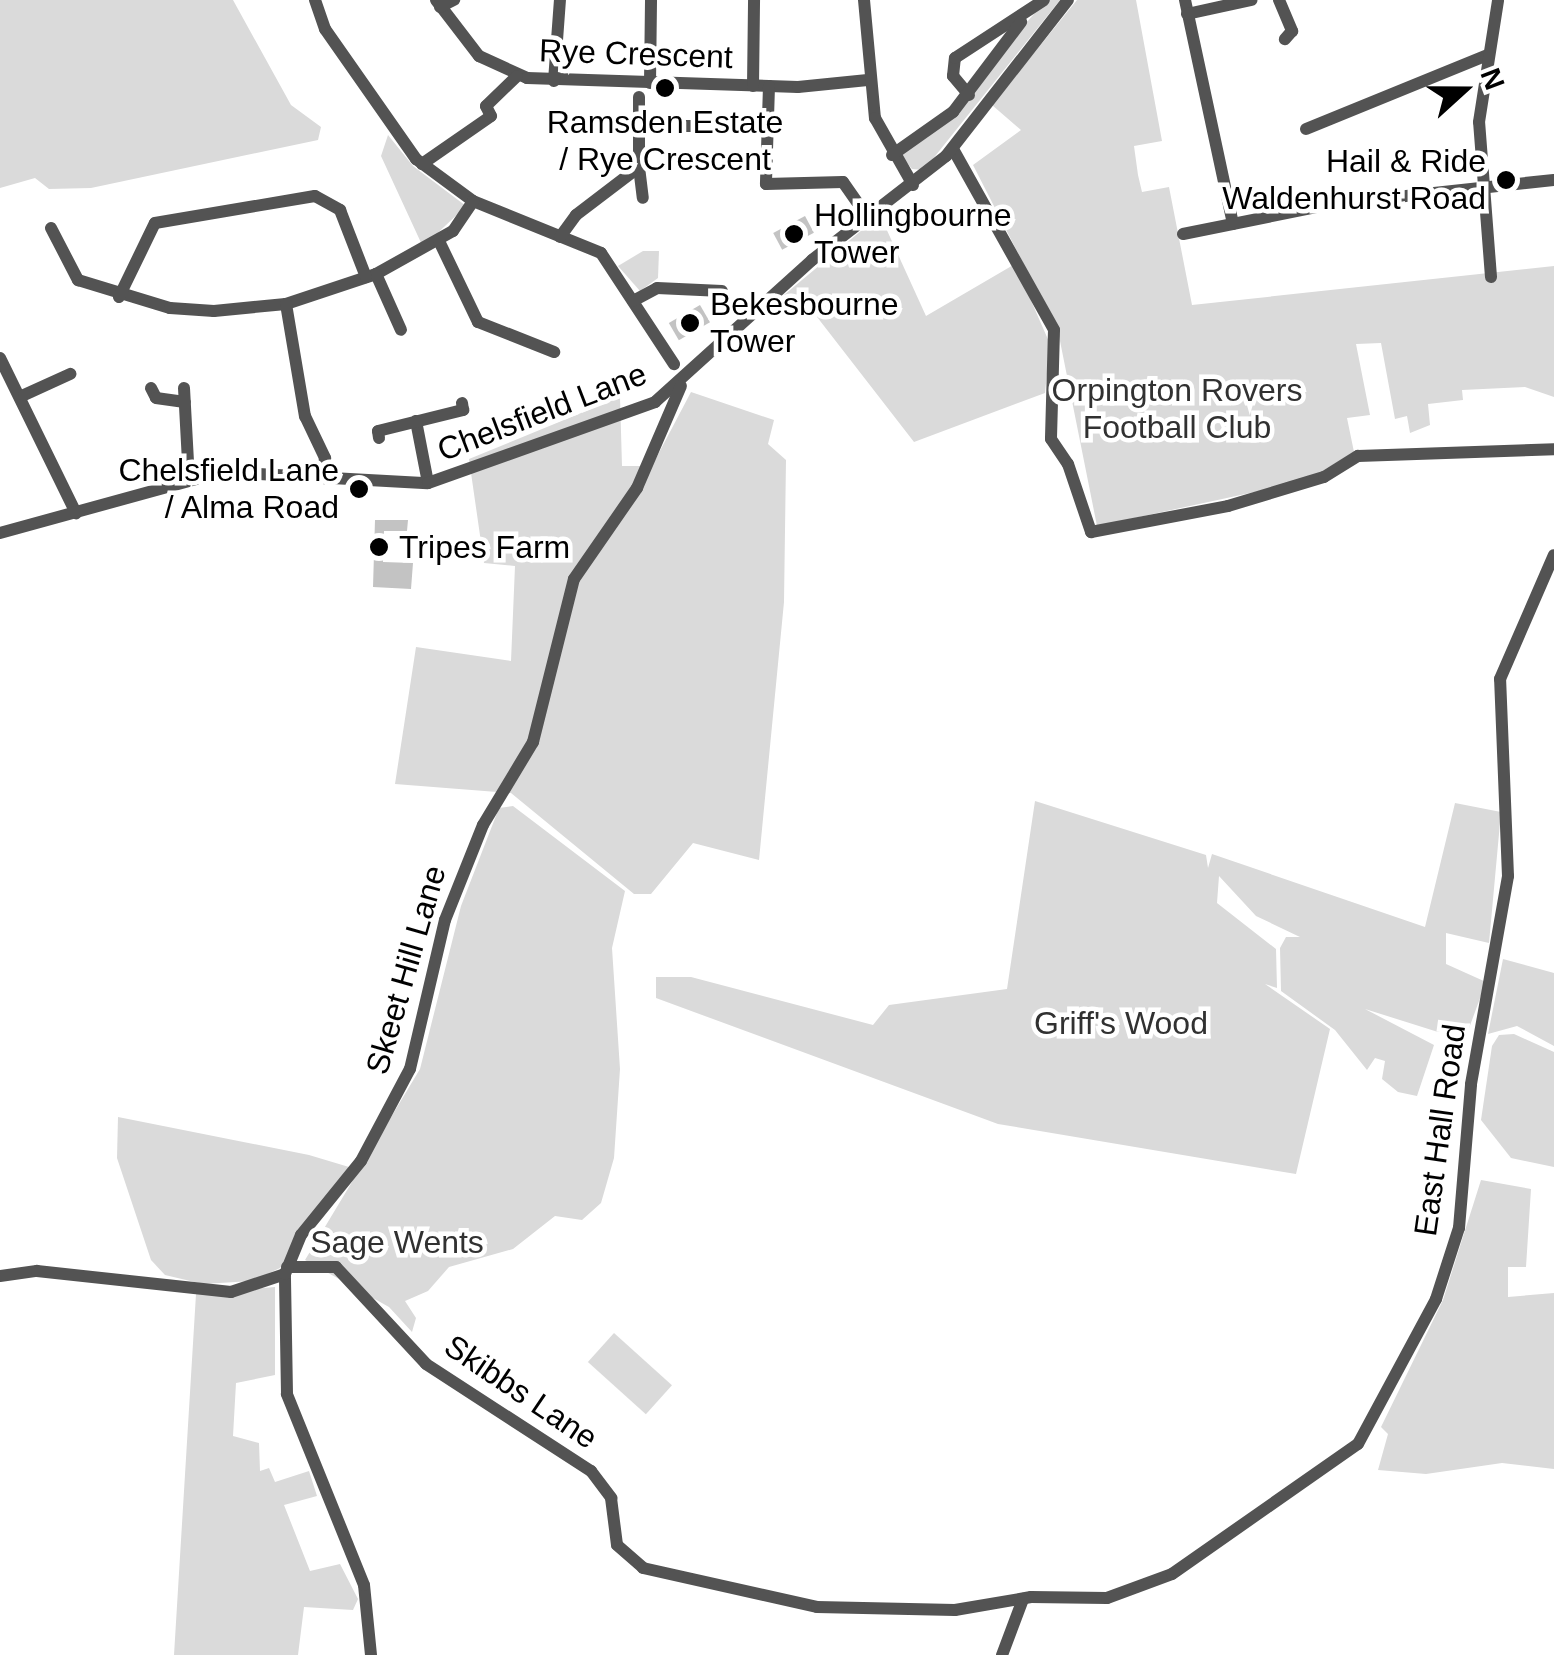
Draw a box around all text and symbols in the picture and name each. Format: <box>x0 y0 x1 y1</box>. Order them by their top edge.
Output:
street label: Rye Crescent <box>538 31 734 77</box>
north arrow <box>1414 40 1514 140</box>
text: N <box>1474 64 1511 94</box>
marker: Ramsden Estate / Rye Crescent <box>654 77 676 99</box>
place label: Ramsden Estate / Rye Crescent <box>547 104 783 179</box>
place label: Hail & Ride Waldenhurst Road <box>1222 143 1486 218</box>
marker: Hail & Ride Waldenhurst Road <box>1495 169 1517 191</box>
place label: Hollingbourne Tower <box>814 197 1011 272</box>
marker: Hollingbourne Tower <box>783 223 805 245</box>
place label: Bekesbourne Tower <box>710 286 899 361</box>
marker: Bekesbourne Tower <box>679 312 701 334</box>
street label: Chelsfield Lane <box>432 355 652 469</box>
park label: Orpington Rovers Football Club <box>1052 372 1302 447</box>
place label: Chelsfield Lane / Alma Road <box>118 452 339 527</box>
marker: Chelsfield Lane / Alma Road <box>348 478 370 500</box>
place label: Tripes Farm <box>399 528 570 566</box>
marker: Tripes Farm <box>368 536 390 558</box>
street label: Skeet Hill Lane <box>358 861 454 1079</box>
park label: Griff's Wood <box>1034 1004 1208 1042</box>
street label: East Hall Road <box>1406 1022 1474 1238</box>
park label: Sage Wents <box>310 1223 484 1261</box>
street label: Skibbs Lane <box>437 1327 605 1457</box>

